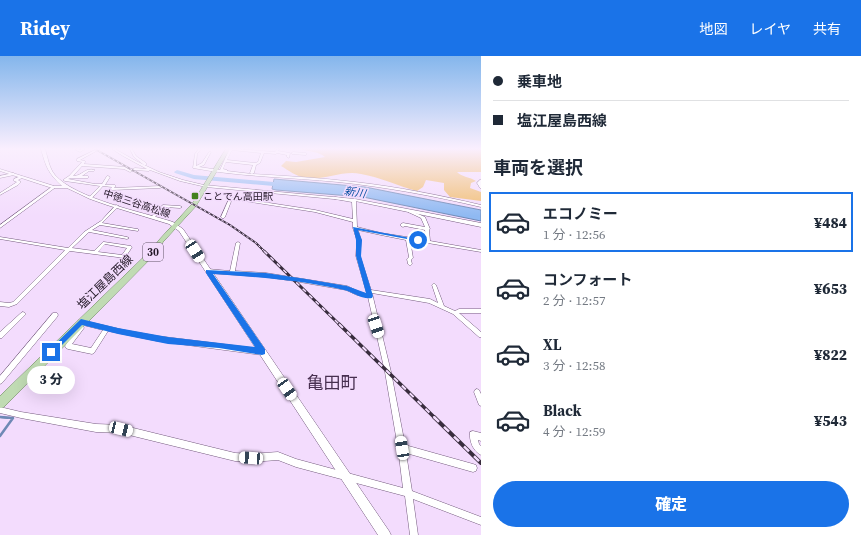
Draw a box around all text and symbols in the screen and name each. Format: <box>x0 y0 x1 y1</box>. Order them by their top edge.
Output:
text: Ridey <box>20 15 70 41</box>
text: 地図 <box>699 19 727 39</box>
text: レイヤ <box>749 19 791 39</box>
text: 共有 <box>813 19 841 39</box>
text: 乗車地 <box>517 71 562 92</box>
text: 塩江屋島西線 <box>517 110 607 131</box>
text: 車両を選択 <box>493 155 583 180</box>
water label: 新川 <box>343 183 368 202</box>
street label: 中徳三谷高松線 <box>102 186 172 220</box>
place label: ことでん高田駅 <box>203 190 274 203</box>
marker: ことでん高田駅 <box>190 191 200 201</box>
text: エコノミー <box>543 203 618 224</box>
icon: car <box>495 204 531 240</box>
text: ¥484 <box>814 212 847 233</box>
text: 1 分 · 12:56 <box>543 226 605 243</box>
route start <box>409 231 427 249</box>
car <box>183 238 207 264</box>
road number: 30 <box>143 243 163 261</box>
street label: 塩江屋島西線 <box>74 251 136 313</box>
text: コンフォート <box>543 269 633 290</box>
icon: car <box>495 270 531 306</box>
text: ¥653 <box>814 278 847 299</box>
text: 2 分 · 12:57 <box>543 292 605 309</box>
car <box>367 313 385 339</box>
text: XL <box>543 334 562 355</box>
icon: car <box>495 336 531 372</box>
route end <box>42 343 60 361</box>
text: ¥822 <box>814 344 847 365</box>
text: 3 分 · 12:58 <box>543 357 605 374</box>
callout: 3 分 <box>27 366 75 394</box>
text: 3 分 <box>40 371 62 388</box>
district label: 亀田町 <box>307 371 358 395</box>
car <box>275 376 299 402</box>
text: Black <box>543 400 582 421</box>
icon: car <box>495 402 531 438</box>
text: ¥543 <box>814 410 847 431</box>
car <box>108 420 134 438</box>
text: 4 分 · 12:59 <box>543 423 605 440</box>
car <box>394 435 410 461</box>
car <box>239 451 263 465</box>
button: 確定 <box>493 481 849 527</box>

